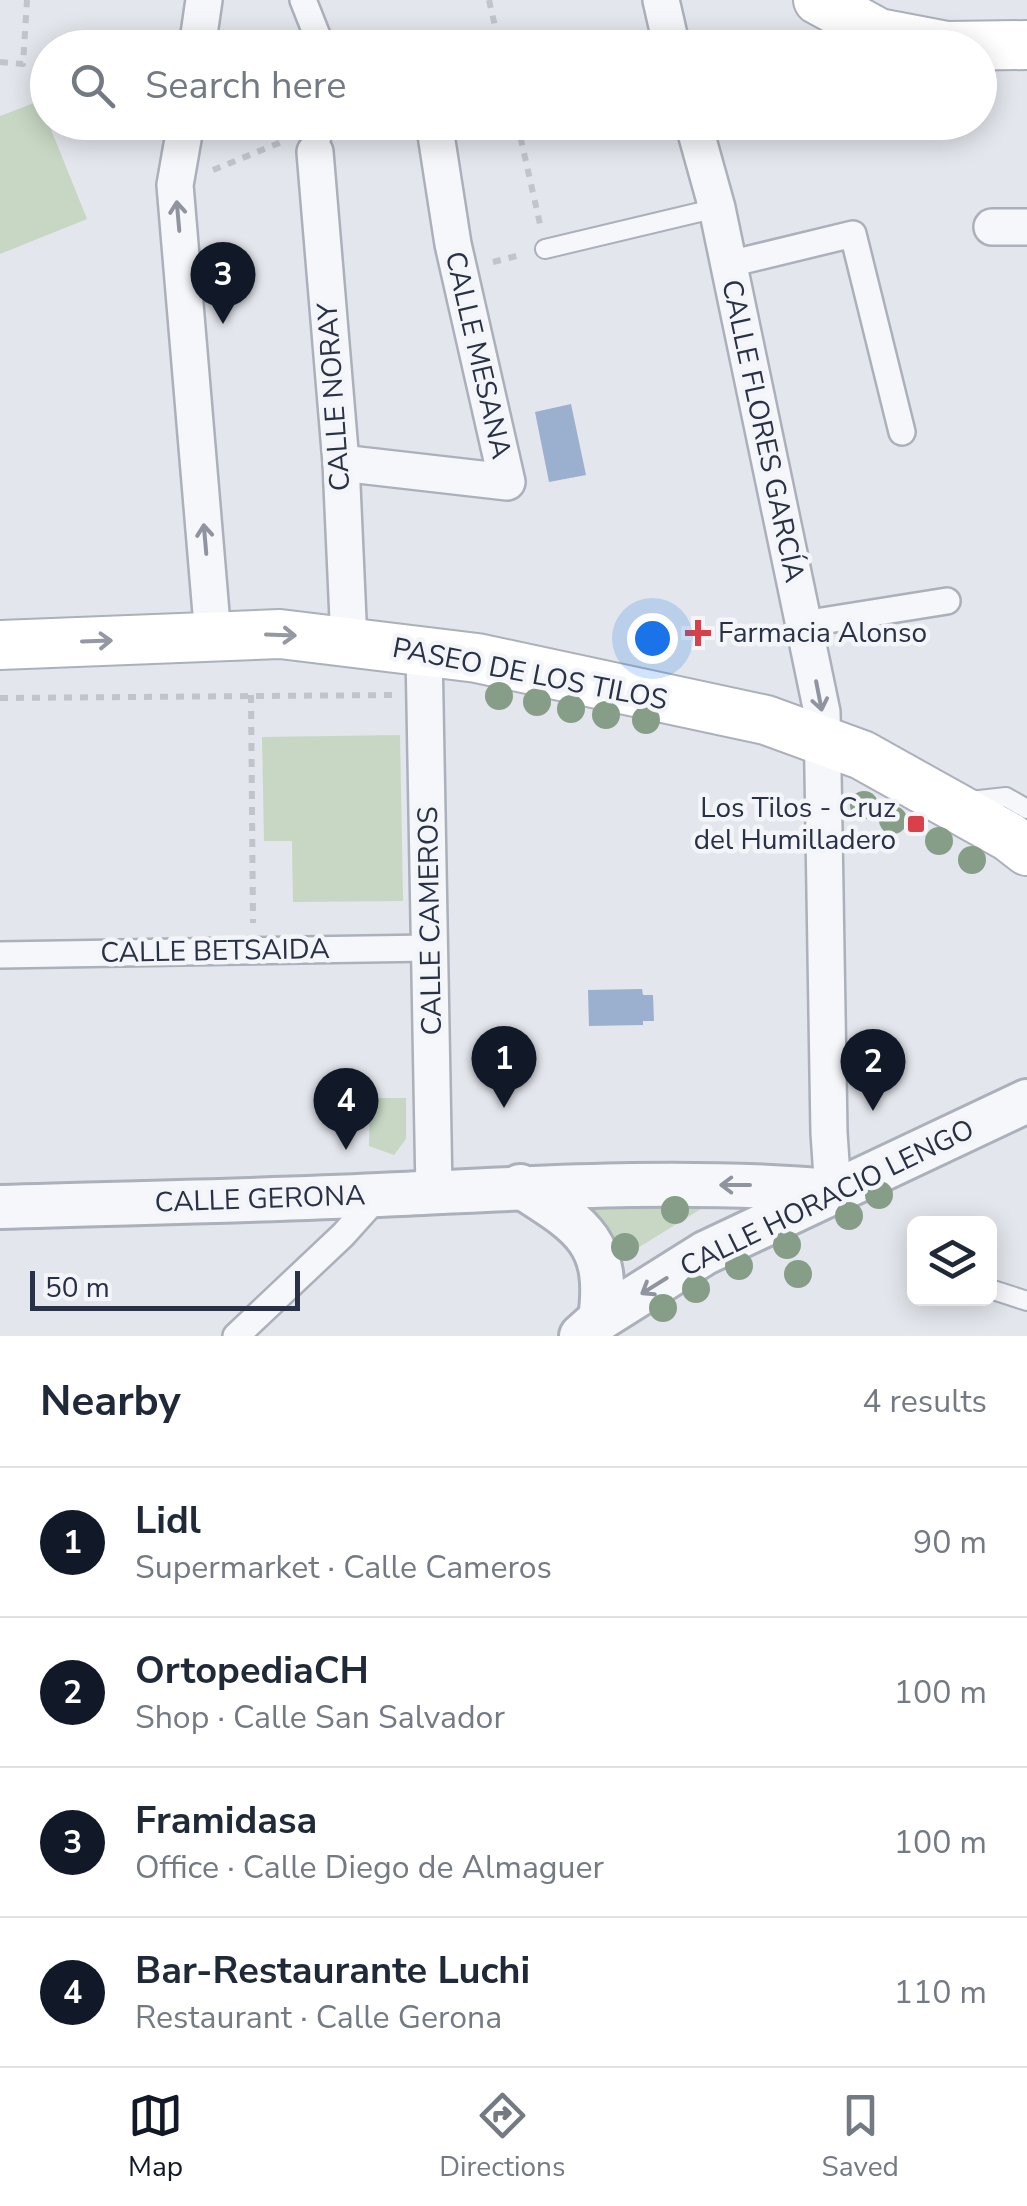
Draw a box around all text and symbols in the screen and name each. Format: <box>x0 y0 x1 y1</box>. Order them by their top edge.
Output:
search box <box>30 30 997 140</box>
icon: search <box>65 58 120 113</box>
text: Search here <box>145 60 346 111</box>
one-way arrow <box>169 200 188 232</box>
pin: 3 <box>190 242 256 324</box>
street label: CALLE MESANA <box>436 248 520 462</box>
street label: CALLE FLORES GARCÍA <box>712 276 814 586</box>
street label: CALLE NORAY <box>308 300 360 492</box>
one-way arrow <box>196 524 215 556</box>
your location <box>627 613 678 664</box>
place label: Farmacia Alonso <box>718 614 927 652</box>
marker: Farmacia Alonso <box>687 622 709 644</box>
one-way arrow <box>264 626 296 645</box>
street label: PASEO DE LOS TILOS <box>389 629 671 719</box>
one-way arrow <box>81 631 113 650</box>
one-way arrow <box>810 679 829 712</box>
place label: Los Tilos - Cruz del Humilladero <box>694 789 896 859</box>
street label: CALLE CAMEROS <box>409 806 451 1036</box>
marker: Los Tilos - Cruz del Humilladero <box>905 813 927 835</box>
street label: CALLE BETSAIDA <box>100 930 330 972</box>
pin: 1 <box>472 1026 536 1108</box>
pin: 2 <box>840 1028 906 1111</box>
pin: 4 <box>314 1068 378 1150</box>
street label: CALLE HORACIO LENGO <box>674 1110 980 1286</box>
street label: CALLE GERONA <box>154 1176 366 1222</box>
one-way arrow <box>720 1176 752 1194</box>
map controls <box>907 1216 997 1306</box>
button: layers <box>907 1216 997 1306</box>
scale bar <box>30 1266 300 1310</box>
text: 50 m <box>45 1269 110 1307</box>
one-way arrow <box>640 1275 669 1296</box>
text: Nearby <box>40 1373 181 1430</box>
text: 4 results <box>862 1380 987 1423</box>
text: Lidl <box>135 1495 201 1546</box>
text: 1 <box>63 1521 82 1564</box>
text: 90 m <box>913 1521 987 1564</box>
text: Supermarket · Calle Cameros <box>135 1546 552 1589</box>
text: OrtopediaCH <box>135 1645 369 1696</box>
text: 2 <box>63 1671 82 1714</box>
text: 100 m <box>894 1671 987 1714</box>
text: Shop · Calle San Salvador <box>135 1696 505 1739</box>
text: Framidasa <box>135 1795 317 1846</box>
text: 3 <box>63 1821 82 1864</box>
text: 100 m <box>894 1821 987 1864</box>
text: Office · Calle Diego de Almaguer <box>135 1846 604 1889</box>
text: Bar-Restaurante Luchi <box>135 1945 530 1996</box>
text: 4 <box>63 1971 82 2014</box>
text: 110 m <box>894 1971 987 2014</box>
text: Restaurant · Calle Gerona <box>135 1996 502 2039</box>
tab: Map <box>128 2088 183 2186</box>
tab: Directions <box>439 2088 565 2186</box>
tab: Saved <box>822 2088 899 2186</box>

